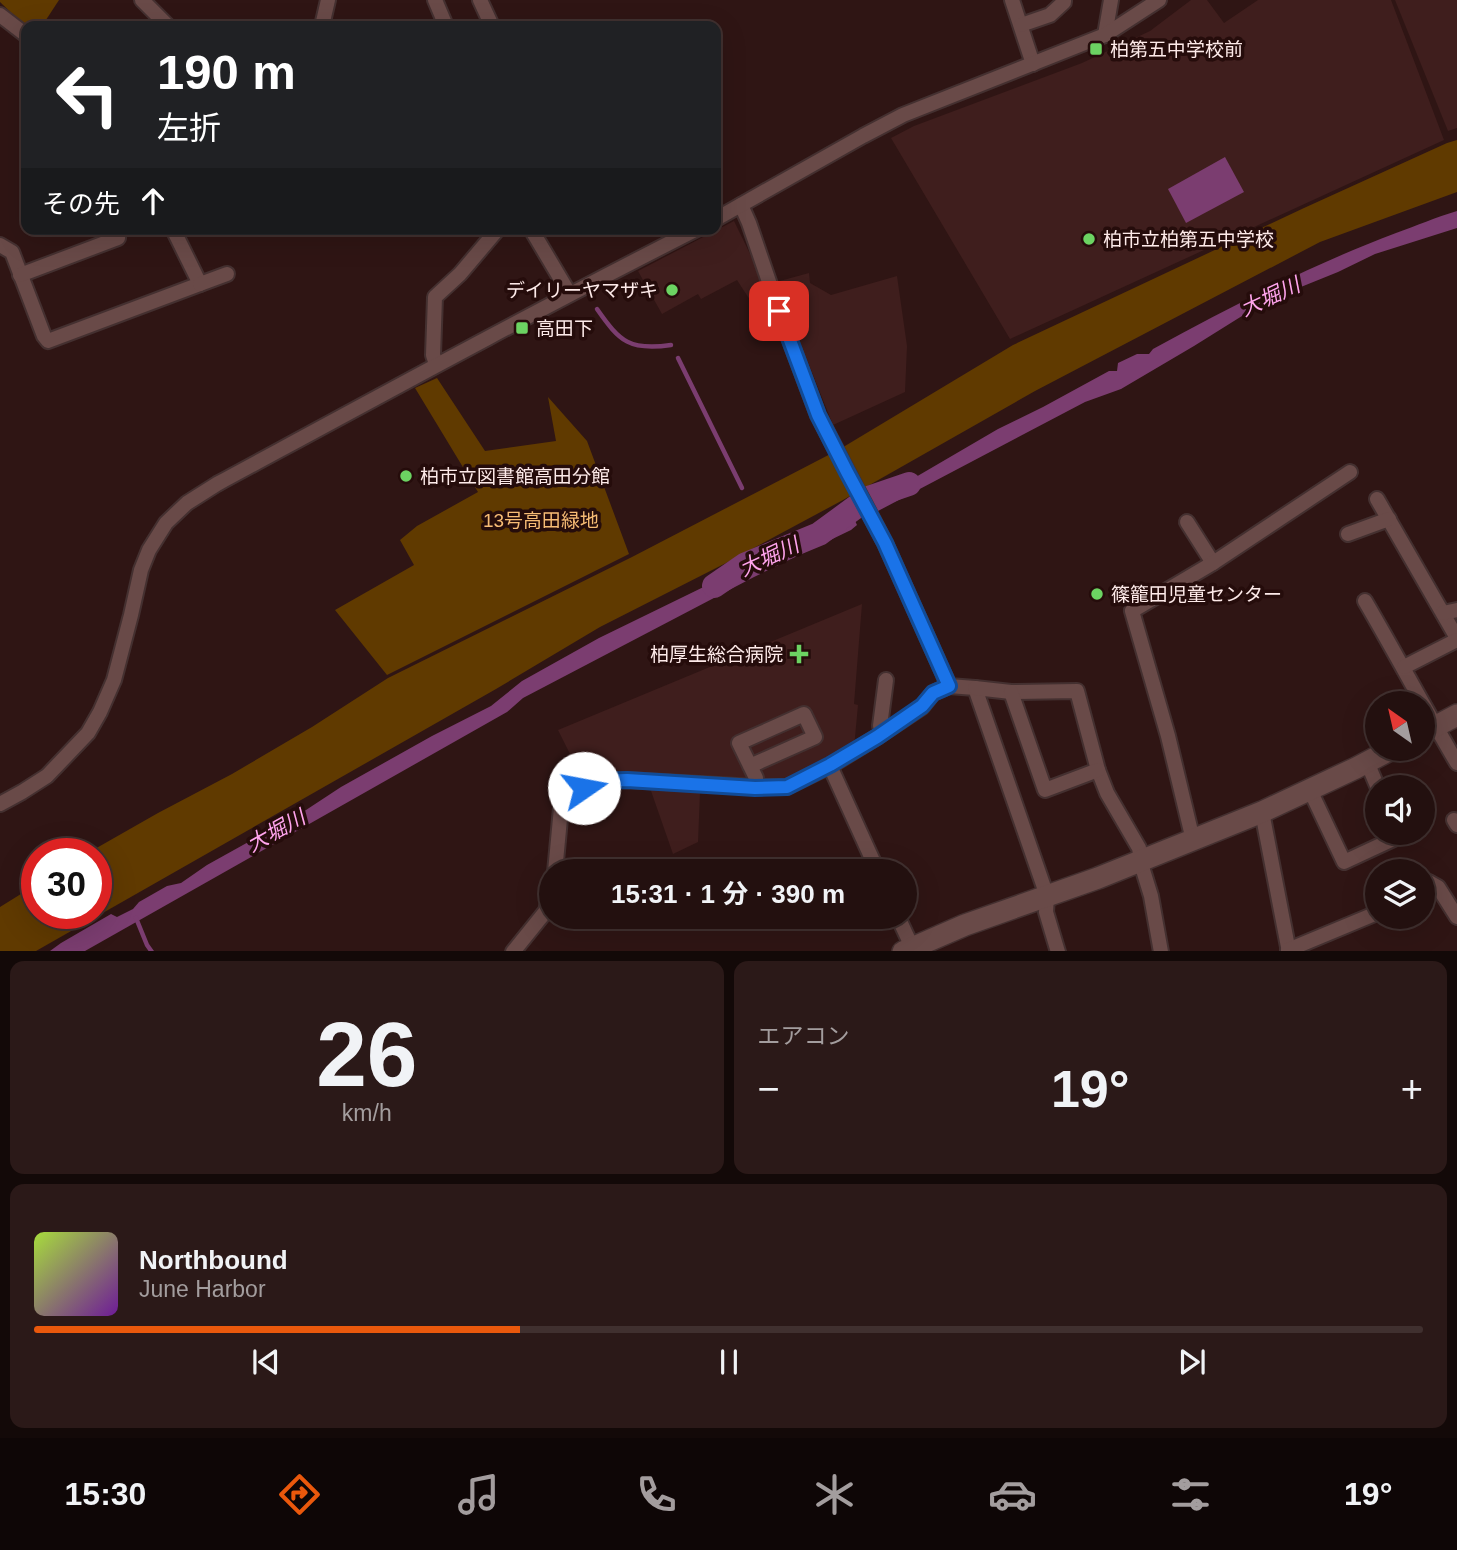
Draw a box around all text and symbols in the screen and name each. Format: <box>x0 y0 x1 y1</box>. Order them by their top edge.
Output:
place label: 柏第五中学校前 <box>1110 39 1243 60</box>
marker: 柏第五中学校前 <box>1088 41 1104 57</box>
text: 190 m <box>157 45 296 99</box>
icon: left <box>42 49 133 140</box>
text: 左折 <box>157 110 221 146</box>
icon: ahead <box>134 182 172 220</box>
text: その先 <box>42 189 120 219</box>
place label: 柏市立柏第五中学校 <box>1103 229 1274 250</box>
marker: 柏市立柏第五中学校 <box>1081 231 1097 247</box>
water label: 大堀川 <box>1236 272 1305 320</box>
place label: デイリーヤマザキ <box>506 280 658 301</box>
pin <box>749 281 809 341</box>
marker: デイリーヤマザキ <box>664 282 680 298</box>
icon: arrive <box>760 292 798 330</box>
place label: 高田下 <box>536 318 593 339</box>
marker: 高田下 <box>514 320 530 336</box>
place label: 柏市立図書館高田分館 <box>420 466 610 487</box>
marker: 柏市立図書館高田分館 <box>398 468 414 484</box>
park label: 13号高田緑地 <box>483 510 599 531</box>
water label: 大堀川 <box>735 532 804 580</box>
place label: 篠籠田児童センター <box>1111 584 1282 605</box>
marker: 篠籠田児童センター <box>1089 586 1105 602</box>
place label: 柏厚生総合病院 <box>650 644 783 665</box>
marker: 柏厚生総合病院 <box>789 644 809 664</box>
north arrow <box>1365 691 1435 761</box>
map controls <box>1365 691 1435 929</box>
position arrow <box>547 751 621 825</box>
button: sound <box>1365 775 1435 845</box>
water label: 大堀川 <box>243 804 311 856</box>
speed limit sign: 30 <box>21 838 112 929</box>
button: layers <box>1365 859 1435 929</box>
text: 15:31 · 1 分 · 390 m <box>611 879 845 909</box>
text: 26 <box>316 1004 417 1105</box>
text: エアコン <box>758 1023 850 1049</box>
text: 19° <box>1051 1060 1130 1118</box>
text: − <box>758 1068 780 1110</box>
text: + <box>1401 1068 1423 1110</box>
text: km/h <box>342 1100 392 1126</box>
text: Northbound <box>139 1245 288 1275</box>
text: June Harbor <box>139 1276 266 1302</box>
icon: previous <box>247 1343 285 1381</box>
icon: pause <box>710 1343 748 1381</box>
icon: next <box>1173 1343 1211 1381</box>
icon: directions <box>275 1470 324 1519</box>
icon: music <box>454 1470 503 1519</box>
icon: phone <box>632 1470 681 1519</box>
icon: climate <box>810 1470 859 1519</box>
icon: car <box>988 1470 1037 1519</box>
icon: filters <box>1166 1470 1215 1519</box>
text: 15:30 <box>65 1476 146 1512</box>
text: 19° <box>1344 1476 1392 1512</box>

